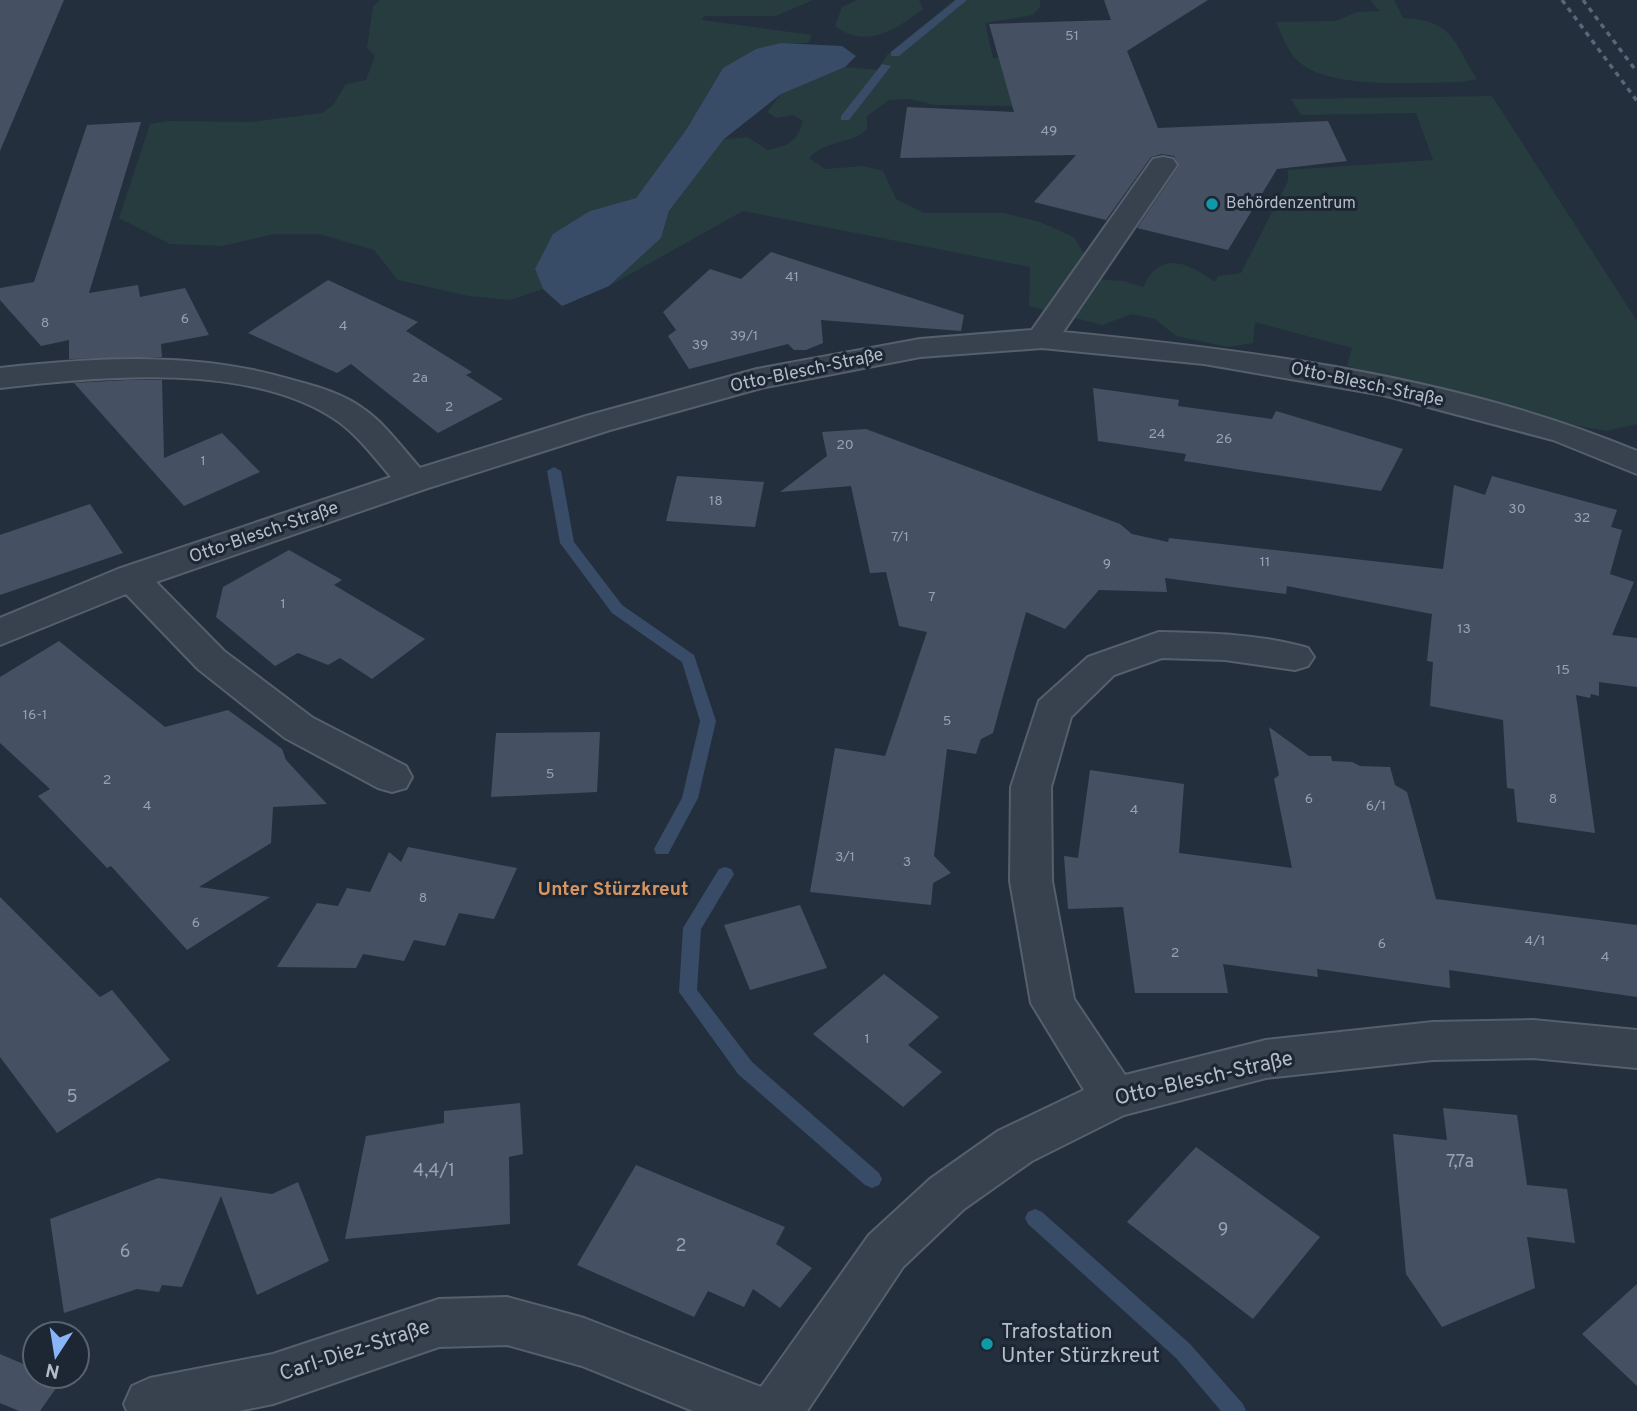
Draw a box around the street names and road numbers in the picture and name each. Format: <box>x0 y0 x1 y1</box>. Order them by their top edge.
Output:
street label: Otto-Blesch-Straße <box>728 344 886 398</box>
street label: Otto-Blesch-Straße <box>1288 358 1446 412</box>
street label: Otto-Blesch-Straße <box>186 497 342 569</box>
street label: Otto-Blesch-Straße <box>1112 1045 1296 1113</box>
street label: Carl-Diez-Straße <box>276 1314 434 1388</box>

